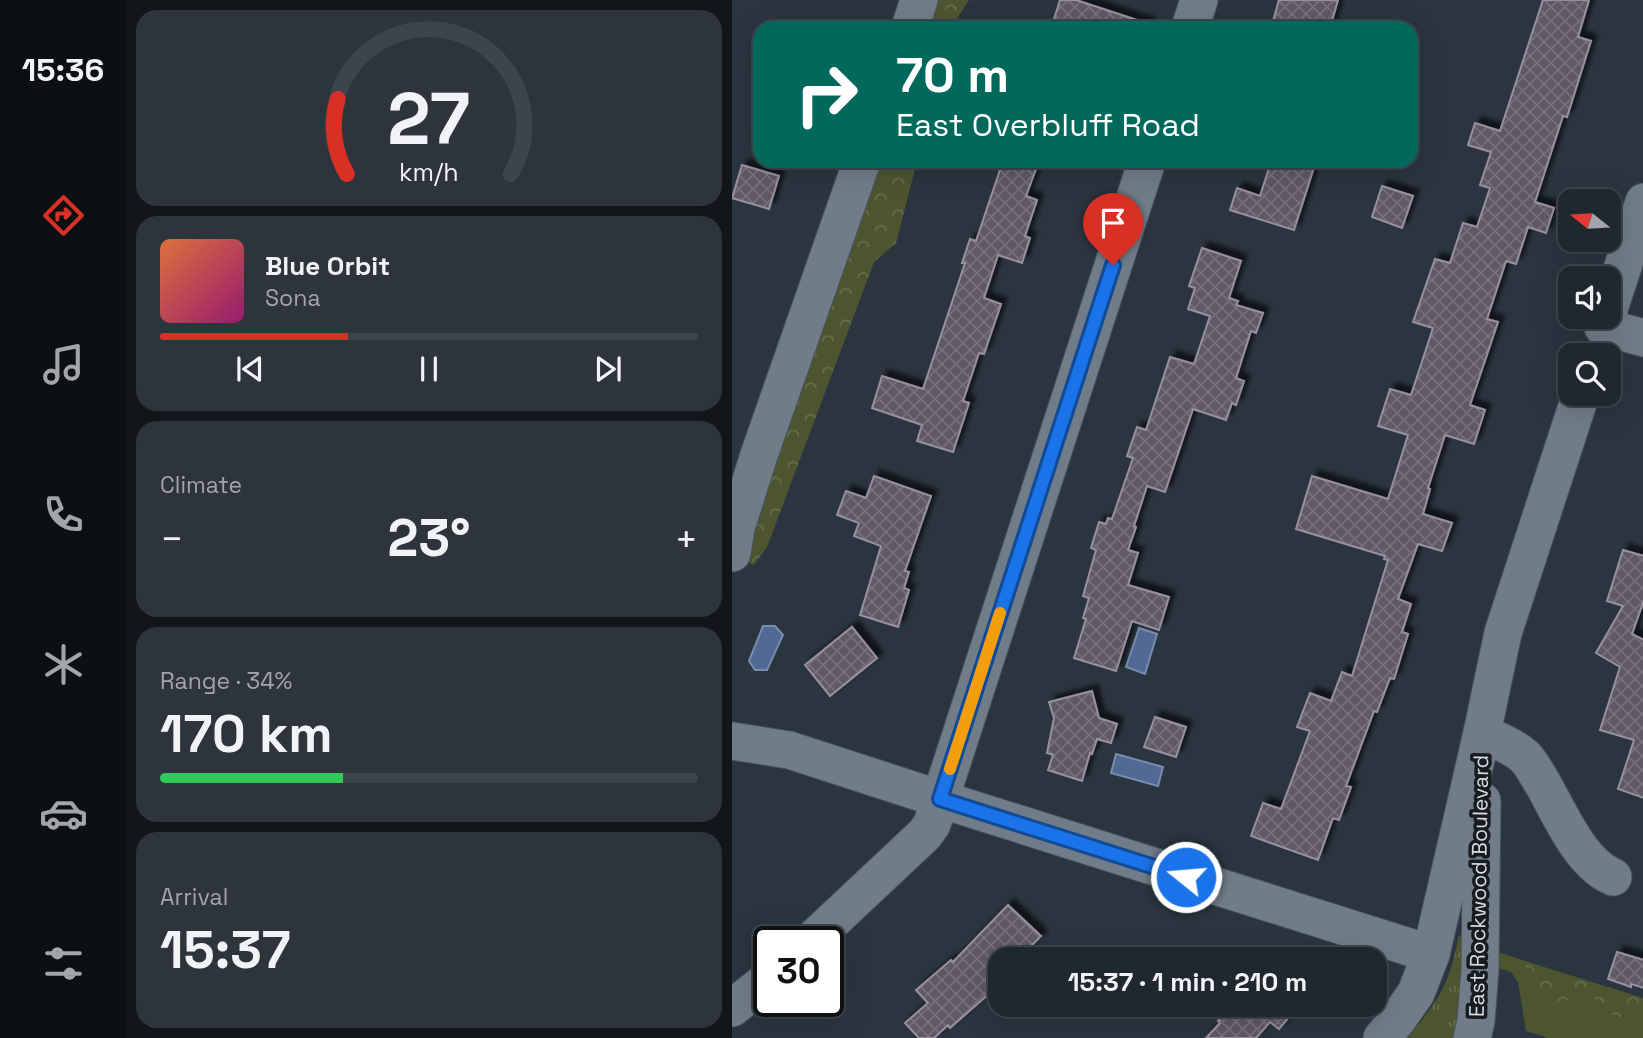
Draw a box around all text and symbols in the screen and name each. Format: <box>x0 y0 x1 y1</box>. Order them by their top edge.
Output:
text: 70 m <box>896 44 1009 106</box>
icon: right <box>781 49 872 140</box>
text: 15:36 <box>22 50 104 90</box>
text: 27 <box>388 72 470 165</box>
text: East Overbluff Road <box>896 105 1200 145</box>
text: km/h <box>399 156 459 188</box>
north arrow <box>1558 189 1621 252</box>
map controls <box>1558 189 1621 406</box>
icon: directions <box>39 191 88 240</box>
pin <box>1083 193 1143 265</box>
icon: arrive <box>1094 204 1132 242</box>
text: Blue Orbit <box>265 249 390 283</box>
button: sound <box>1558 266 1621 329</box>
text: Sona <box>265 283 321 313</box>
icon: music <box>39 340 88 389</box>
button: search <box>1558 343 1621 406</box>
icon: previous <box>231 350 269 388</box>
icon: pause <box>410 350 448 388</box>
icon: next <box>589 350 627 388</box>
text: Climate <box>160 470 242 500</box>
icon: phone <box>39 490 88 539</box>
text: 23° <box>388 505 471 571</box>
text: − <box>160 515 184 563</box>
text: + <box>674 515 698 563</box>
icon: climate <box>39 640 88 689</box>
text: Range · 34% <box>160 666 292 696</box>
text: 170 km <box>160 701 333 767</box>
street label: East Rockwood Boulevard <box>1463 755 1494 1017</box>
icon: car <box>39 789 88 838</box>
position arrow <box>1149 840 1223 914</box>
text: Arrival <box>160 882 228 912</box>
text: 15:37 <box>160 917 291 983</box>
speed limit sign: 30 <box>753 926 844 1017</box>
icon: filters <box>39 939 88 988</box>
text: 15:37 · 1 min · 210 m <box>1068 965 1307 999</box>

